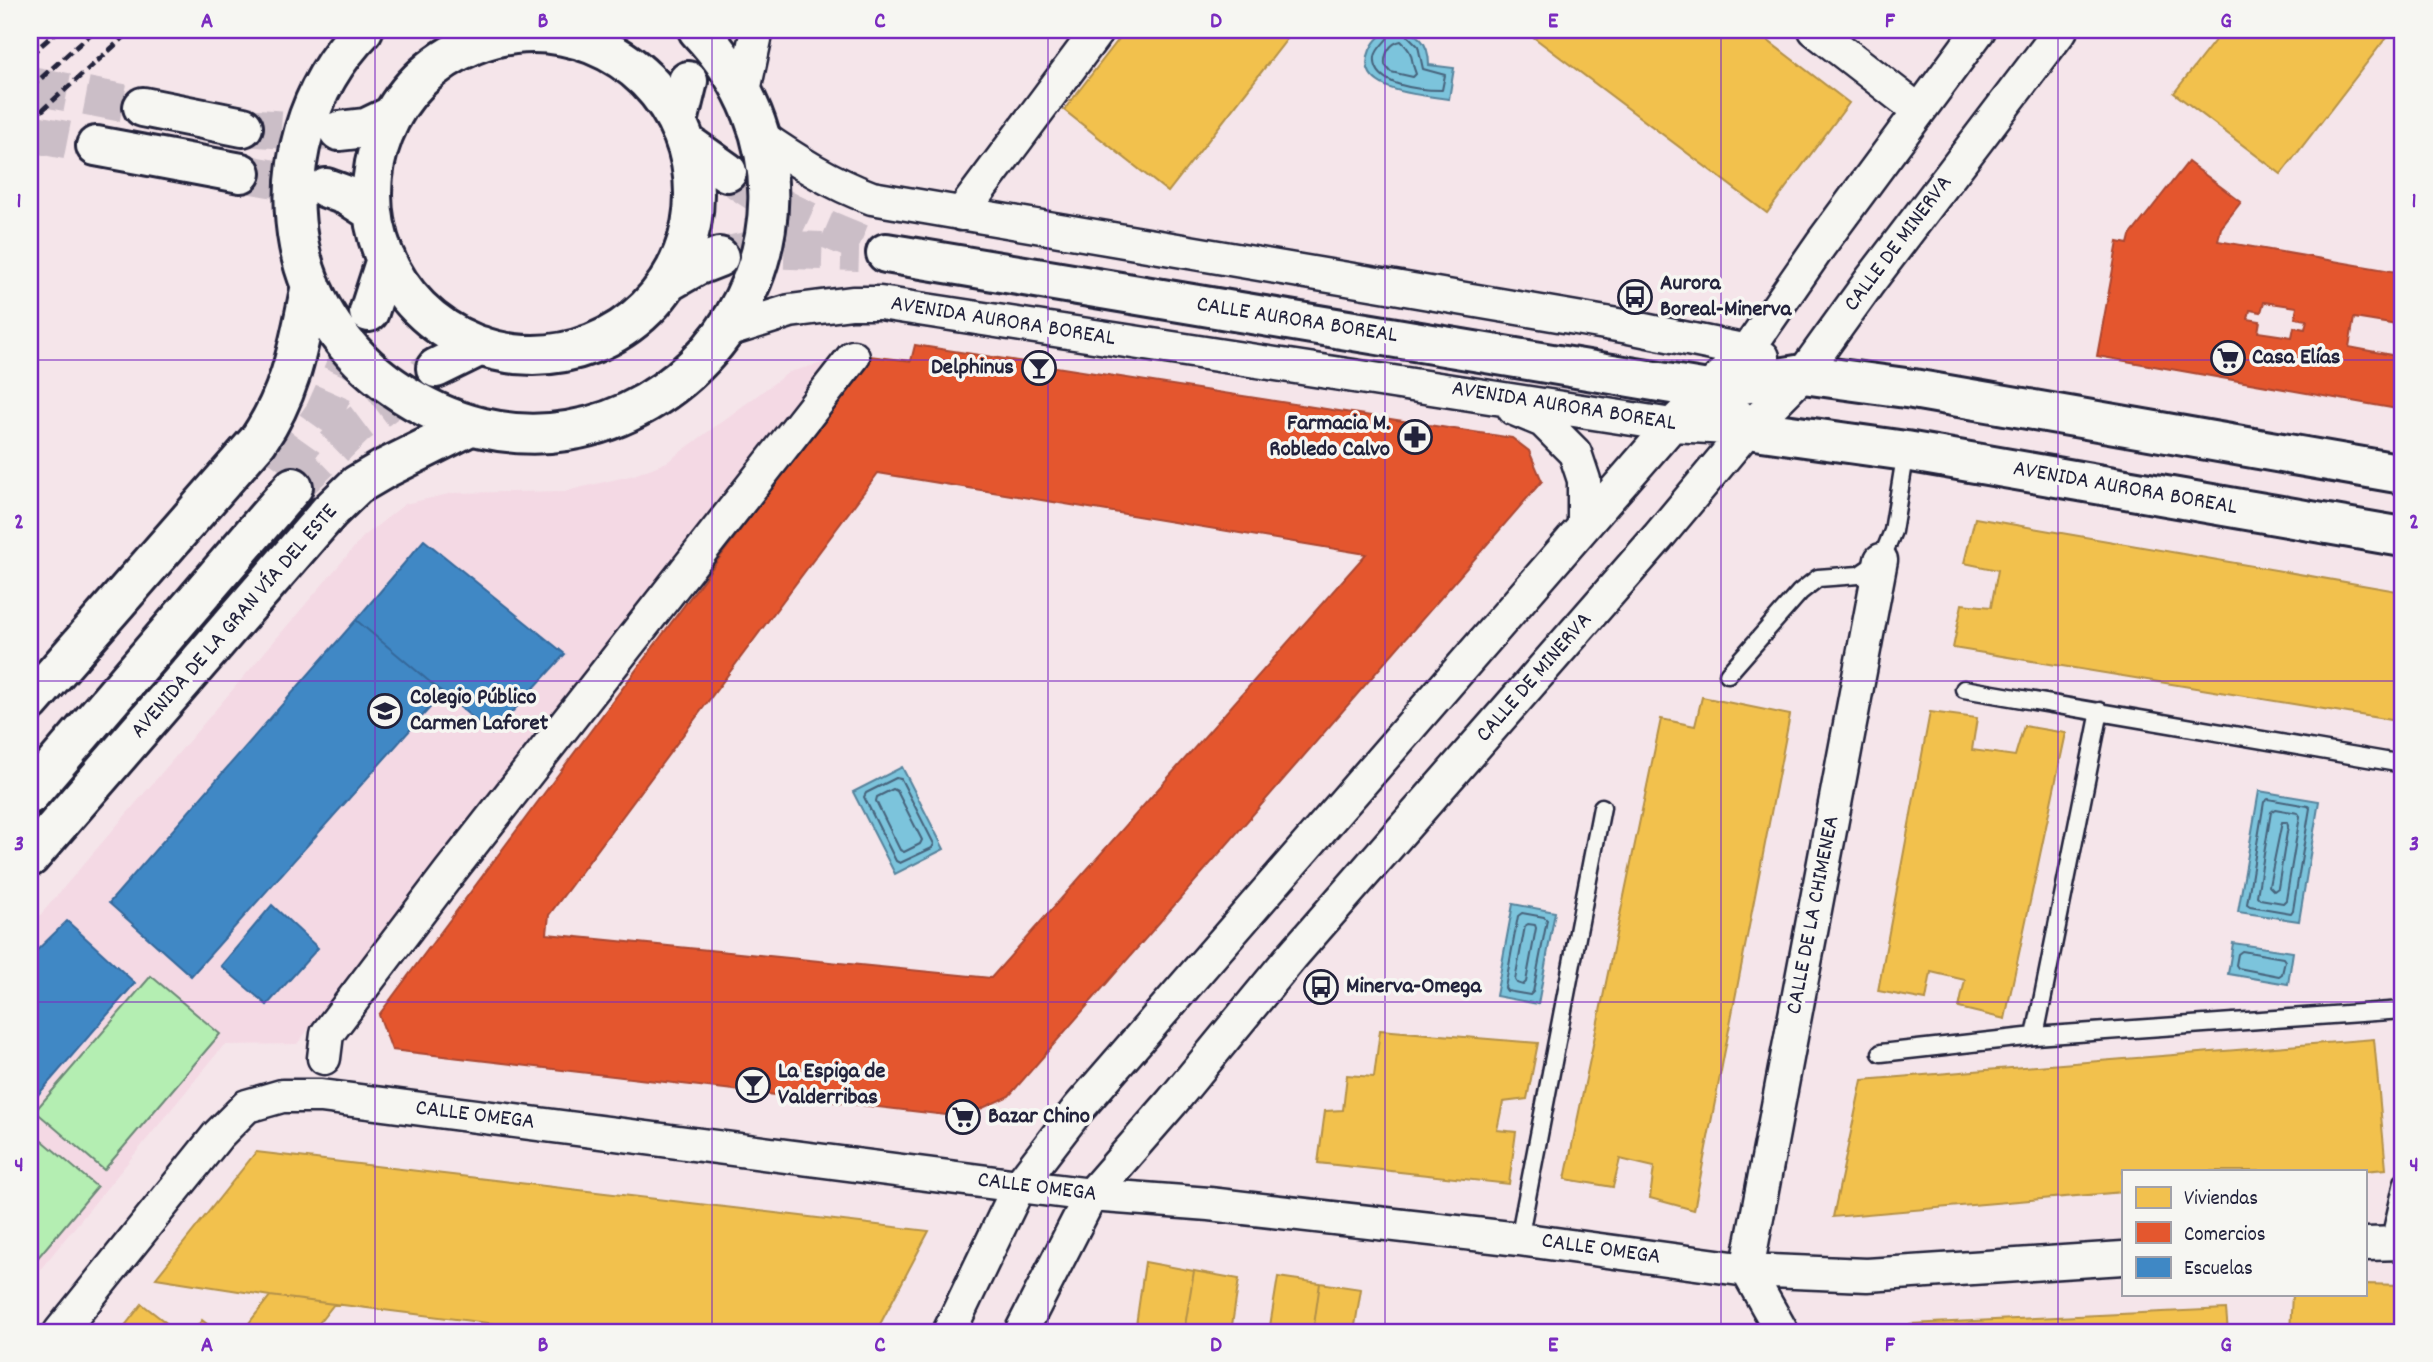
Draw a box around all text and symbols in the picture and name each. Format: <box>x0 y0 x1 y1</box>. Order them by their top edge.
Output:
text: A <box>201 6 213 39</box>
text: B <box>538 6 549 39</box>
text: C <box>874 6 886 39</box>
text: D <box>1210 6 1222 39</box>
text: E <box>1548 6 1559 39</box>
text: F <box>1885 6 1896 39</box>
text: G <box>2220 6 2232 39</box>
street label: CALLE DE MINERVA <box>1837 169 1961 319</box>
text: 1 <box>16 186 22 219</box>
text: 1 <box>2411 186 2417 219</box>
place label: Aurora Boreal-Minerva <box>1660 268 1792 327</box>
bus stop icon: Aurora Boreal-Minerva <box>1616 278 1654 316</box>
street label: AVENIDA AURORA BOREAL <box>888 288 1118 356</box>
street label: CALLE AURORA BOREAL <box>1194 289 1401 353</box>
supermarket icon: Casa Elías <box>2209 339 2247 377</box>
place label: Casa Elías <box>2252 342 2341 375</box>
bar icon: Delphinus <box>1020 349 1058 387</box>
place label: Delphinus <box>931 352 1014 385</box>
street label: AVENIDA AURORA BOREAL <box>1449 373 1679 441</box>
place label: Farmacia M. Robledo Calvo <box>1269 408 1390 467</box>
pharmacy icon: Farmacia M. Robledo Calvo <box>1396 418 1434 456</box>
street label: AVENIDA AURORA BOREAL <box>2010 453 2240 525</box>
street label: AVENIDA DE LA GRAN VÍA DEL ESTE <box>124 497 347 747</box>
text: 2 <box>14 507 24 540</box>
text: 2 <box>2409 507 2419 540</box>
street label: CALLE DE MINERVA <box>1469 606 1601 750</box>
place label: Colegio Público Carmen Laforet <box>410 682 549 741</box>
school or university icon: Colegio Público Carmen Laforet <box>366 692 404 730</box>
street label: CALLE DE LA CHIMENEA <box>1779 813 1849 1017</box>
text: 3 <box>14 829 24 862</box>
text: 3 <box>2409 829 2419 862</box>
bus stop icon: Minerva-Omega <box>1302 968 1340 1006</box>
place label: Minerva-Omega <box>1346 971 1482 1004</box>
place label: La Espiga de Valderribas <box>778 1056 885 1115</box>
bar icon: La Espiga de Valderribas <box>734 1066 772 1104</box>
street label: CALLE OMEGA <box>414 1092 536 1140</box>
supermarket icon: Bazar Chino <box>944 1098 982 1136</box>
place label: Bazar Chino <box>988 1101 1090 1134</box>
text: 4 <box>14 1150 24 1183</box>
text: 4 <box>2409 1150 2419 1183</box>
street label: CALLE OMEGA <box>976 1164 1098 1212</box>
legend <box>2122 1170 2366 1296</box>
text: Viviendas <box>2184 1185 2258 1215</box>
text: Comercios <box>2184 1221 2266 1251</box>
street label: CALLE OMEGA <box>1539 1225 1663 1275</box>
text: Escuelas <box>2184 1255 2253 1285</box>
text: A <box>201 1330 213 1362</box>
text: B <box>538 1330 549 1362</box>
text: C <box>874 1330 886 1362</box>
text: D <box>1210 1330 1222 1362</box>
text: E <box>1548 1330 1559 1362</box>
text: F <box>1885 1330 1896 1362</box>
text: G <box>2220 1330 2232 1362</box>

